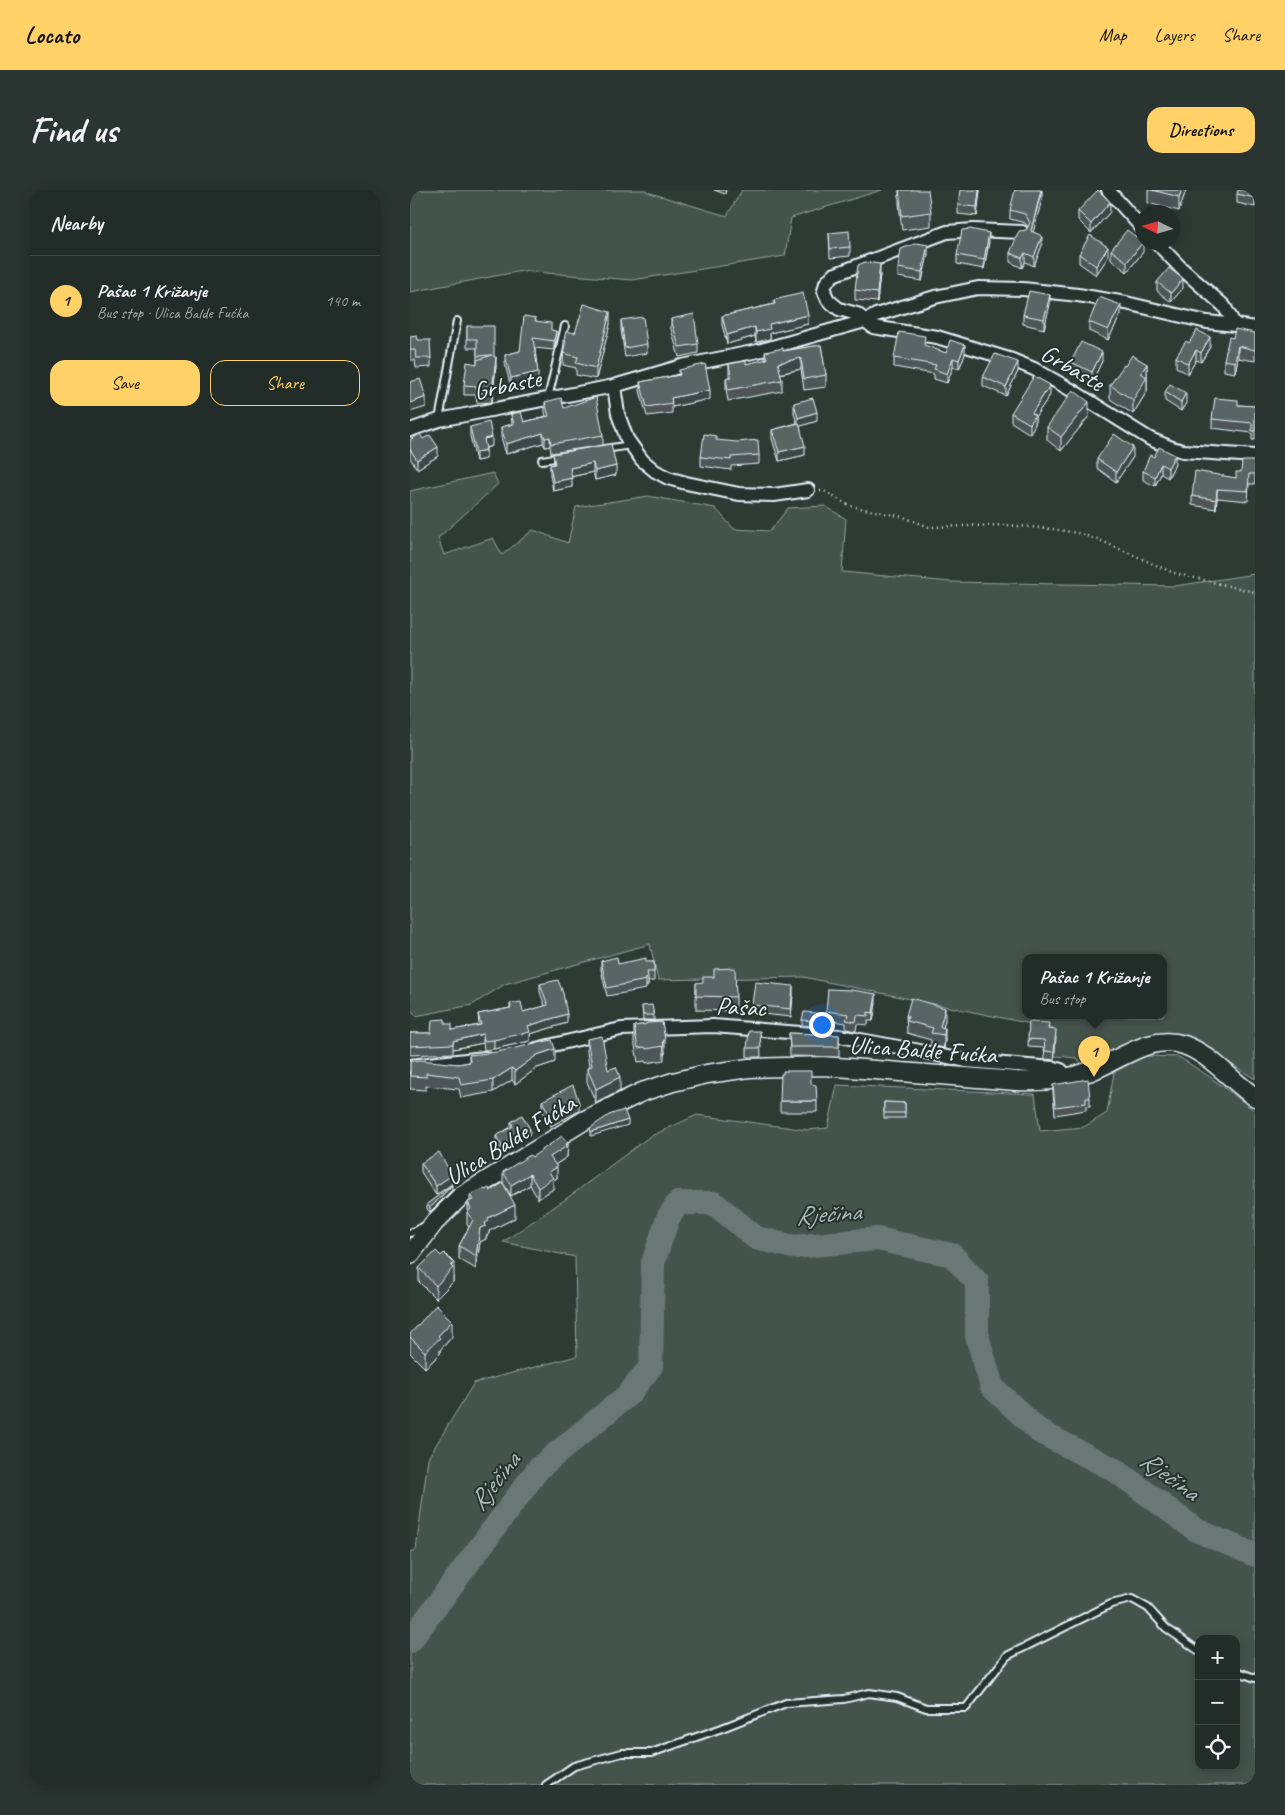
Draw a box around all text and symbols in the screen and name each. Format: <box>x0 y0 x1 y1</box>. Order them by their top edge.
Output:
text: Locato <box>25 20 79 50</box>
text: Map <box>1099 24 1127 46</box>
text: Layers <box>1155 24 1194 46</box>
text: Share <box>1222 24 1260 46</box>
button: Directions <box>1147 107 1255 153</box>
text: Find us <box>30 108 117 153</box>
north arrow <box>1135 205 1180 250</box>
text: Nearby <box>50 210 103 236</box>
text: Pašac 1 Križanje <box>97 279 207 303</box>
text: 1 <box>62 291 70 311</box>
text: 140 m <box>326 291 360 311</box>
text: Bus stop · Ulica Balde Fućka <box>97 303 248 323</box>
street label: Grbaste <box>1035 337 1112 400</box>
button: Save <box>50 360 200 406</box>
button: Share <box>210 360 360 406</box>
street label: Grbaste <box>471 362 546 408</box>
popup <box>1022 954 1167 1019</box>
text: Pašac 1 Križanje <box>1039 965 1150 989</box>
text: Bus stop <box>1039 989 1085 1009</box>
street label: Pašac <box>715 990 768 1024</box>
your location <box>809 1012 835 1038</box>
street label: Ulica Balde Fućka <box>848 1029 1000 1071</box>
pin: 1 <box>1078 1036 1110 1077</box>
street label: Ulica Balde Fućka <box>439 1086 583 1193</box>
water label: Rječina <box>795 1195 864 1232</box>
water label: Rječina <box>1134 1443 1208 1509</box>
water label: Rječina <box>461 1444 529 1517</box>
map controls <box>1195 1635 1240 1770</box>
button: + <box>1195 1635 1240 1680</box>
button: − <box>1195 1680 1240 1725</box>
button: locate <box>1195 1725 1240 1770</box>

